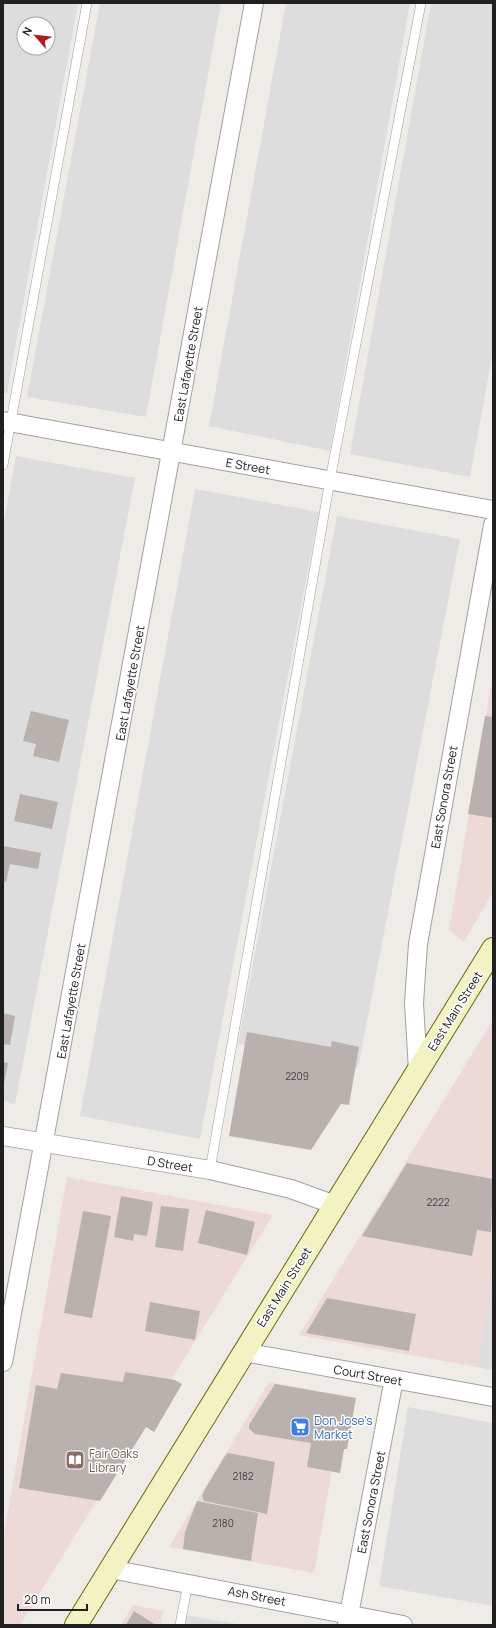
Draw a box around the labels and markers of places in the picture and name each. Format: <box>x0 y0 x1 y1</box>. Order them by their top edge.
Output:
place label: Don Jose's Market <box>314 1412 373 1443</box>
supermarket icon: Don Jose's Market <box>289 1416 311 1438</box>
place label: Fair Oaks Library <box>89 1445 138 1476</box>
library icon: Fair Oaks Library <box>64 1449 86 1471</box>

